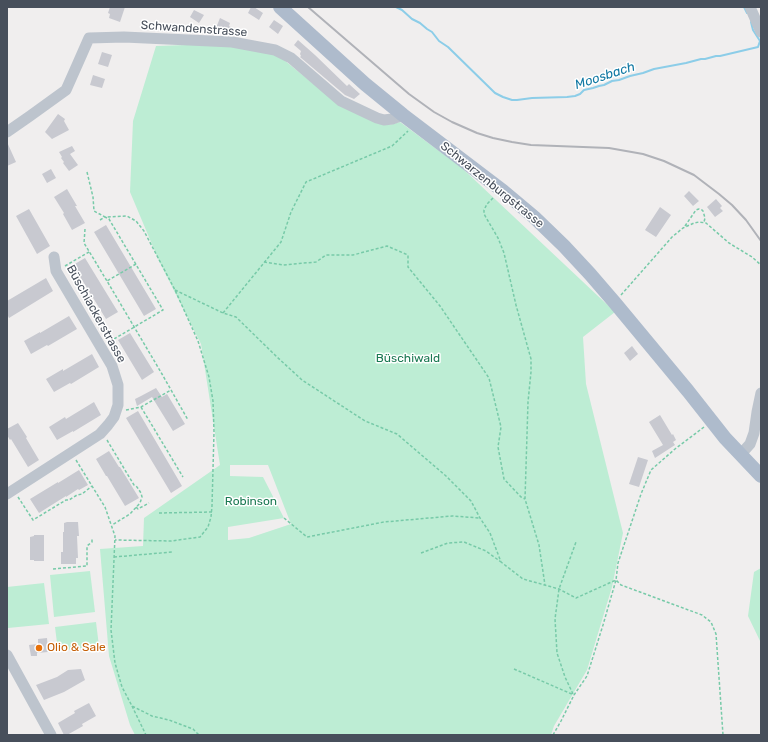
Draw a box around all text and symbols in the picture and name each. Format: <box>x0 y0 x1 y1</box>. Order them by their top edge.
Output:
street label: Schwandenstrasse <box>140 18 248 40</box>
water label: Moosbach <box>573 59 637 93</box>
street label: Schwarzenburgstrasse <box>437 139 547 231</box>
street label: Büschiackerstrasse <box>63 263 129 365</box>
park label: Büschiwald <box>376 352 440 366</box>
park label: Robinson <box>225 495 277 509</box>
place label: Olio & Sale <box>47 641 106 655</box>
marker: Olio & Sale <box>34 643 44 653</box>

